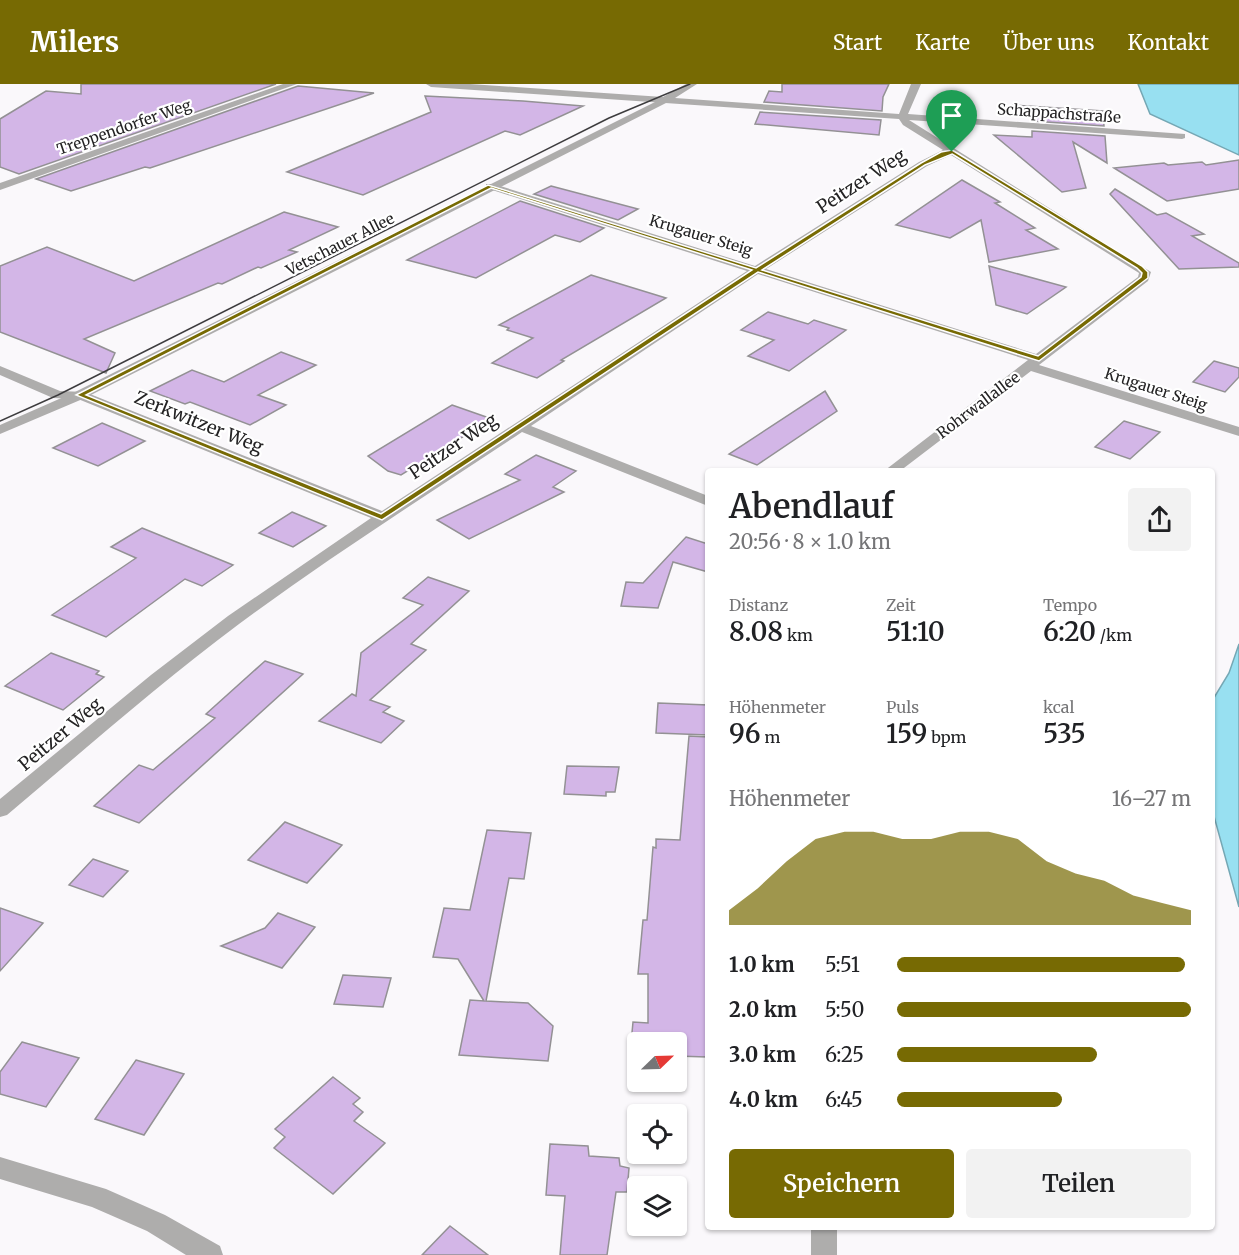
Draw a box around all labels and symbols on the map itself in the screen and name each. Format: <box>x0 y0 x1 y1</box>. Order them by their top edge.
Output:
pin <box>926 90 977 152</box>
street label: Treppendorfer Weg <box>54 95 194 159</box>
street label: Schappachstraße <box>996 99 1122 127</box>
street label: Peitzer Weg <box>812 143 910 218</box>
street label: Vetschauer Allee <box>282 208 397 280</box>
street label: Krugauer Steig <box>647 210 755 260</box>
street label: Krugauer Steig <box>1102 363 1210 415</box>
street label: Rohrwallallee <box>933 367 1024 442</box>
street label: Zerkwitzer Weg <box>131 386 267 458</box>
street label: Peitzer Weg <box>404 408 502 484</box>
street label: Peitzer Weg <box>13 692 107 776</box>
north arrow <box>627 1032 687 1092</box>

